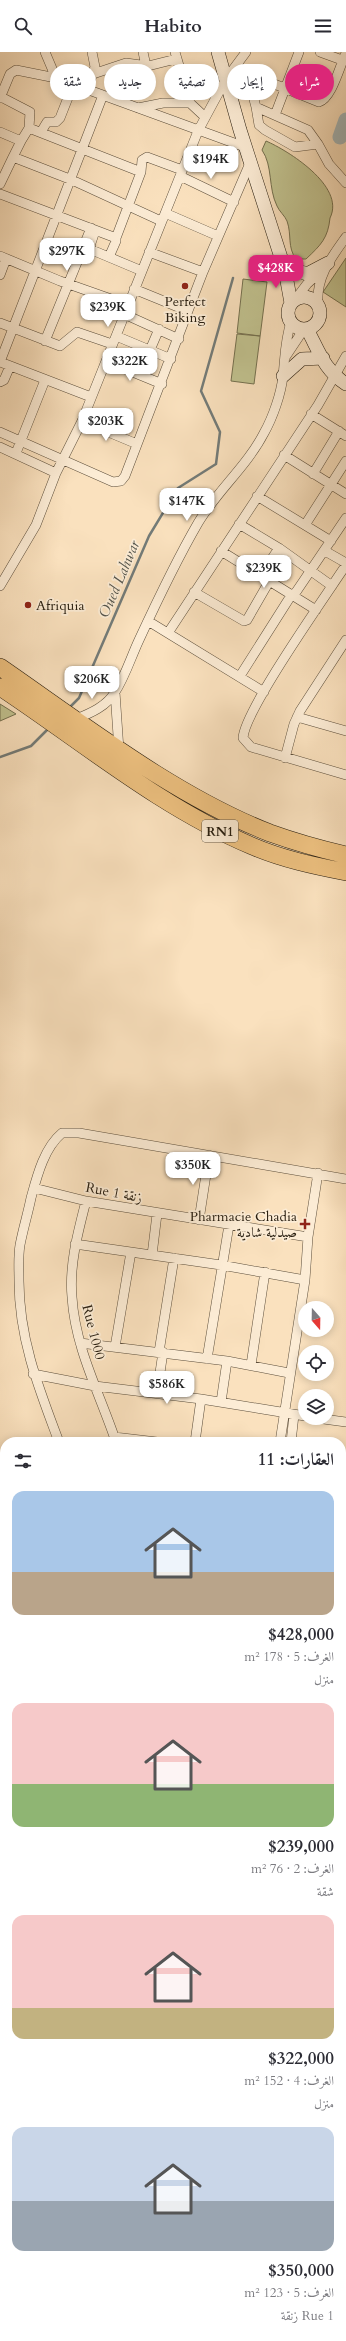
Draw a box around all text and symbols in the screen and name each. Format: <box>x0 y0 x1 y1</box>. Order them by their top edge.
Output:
text: Habito <box>144 14 202 39</box>
icon: search <box>12 15 34 37</box>
icon: menu <box>312 15 334 37</box>
chip: شقة <box>50 64 96 100</box>
chip: جديد <box>104 64 156 100</box>
chip: تصفية <box>164 64 219 100</box>
chip: إيجار <box>227 64 277 100</box>
chip: شراء <box>285 64 334 100</box>
pin: $194K <box>183 146 239 180</box>
text: $194K <box>192 150 230 168</box>
pin: $297K <box>39 238 95 272</box>
text: $297K <box>48 242 86 260</box>
pin: $428K <box>248 255 304 289</box>
text: $428K <box>257 259 295 277</box>
marker: Perfect Biking <box>180 281 190 291</box>
place label: Perfect Biking <box>164 292 206 327</box>
pin: $239K <box>80 294 136 328</box>
text: $239K <box>89 298 127 316</box>
pin: $322K <box>102 348 158 382</box>
text: $322K <box>111 352 149 370</box>
pin: $203K <box>78 408 134 442</box>
text: $203K <box>87 412 125 430</box>
pin: $147K <box>159 488 215 522</box>
text: $147K <box>168 492 206 510</box>
water label: Oued Lahwar <box>94 536 145 621</box>
pin: $239K <box>236 555 292 589</box>
text: $239K <box>245 559 283 577</box>
place label: Afriquia <box>36 596 84 615</box>
marker: Afriquia <box>23 600 33 610</box>
pin: $206K <box>64 666 120 700</box>
text: $206K <box>73 670 111 688</box>
road number: RN1 <box>202 820 238 842</box>
pin: $350K <box>165 1152 221 1186</box>
text: $350K <box>174 1156 212 1174</box>
street label: Rue 1 زنقة <box>84 1178 144 1207</box>
place label: Pharmacie Chadia صيدلية شادية <box>190 1207 297 1242</box>
marker: Pharmacie Chadia صيدلية شادية <box>300 1219 310 1229</box>
north arrow <box>298 1301 334 1337</box>
map controls <box>298 1301 334 1425</box>
street label: Rue 1000 <box>78 1303 110 1362</box>
button: locate <box>298 1345 334 1381</box>
pin: $586K <box>139 1371 195 1405</box>
text: $586K <box>148 1375 186 1393</box>
button: layers <box>298 1389 334 1425</box>
text: العقارات: 11 <box>258 1448 334 1471</box>
icon: filters <box>12 1450 34 1472</box>
icon: home <box>137 1517 209 1589</box>
text: $428,000 <box>268 1623 334 1646</box>
text: الغرف: 5 · 178 m² <box>244 1648 334 1666</box>
text: منزل <box>314 1671 334 1689</box>
icon: home <box>137 1729 209 1801</box>
text: $239,000 <box>268 1835 334 1858</box>
text: الغرف: 2 · 76 m² <box>251 1860 334 1878</box>
text: شقة <box>317 1883 334 1901</box>
icon: home <box>137 1941 209 2013</box>
text: $322,000 <box>268 2047 334 2070</box>
text: الغرف: 4 · 152 m² <box>244 2072 334 2090</box>
text: منزل <box>314 2095 334 2113</box>
icon: home <box>137 2153 209 2225</box>
text: $350,000 <box>268 2259 334 2282</box>
text: الغرف: 5 · 123 m² <box>244 2284 334 2302</box>
text: Rue 1 زنقة <box>281 2307 334 2325</box>

